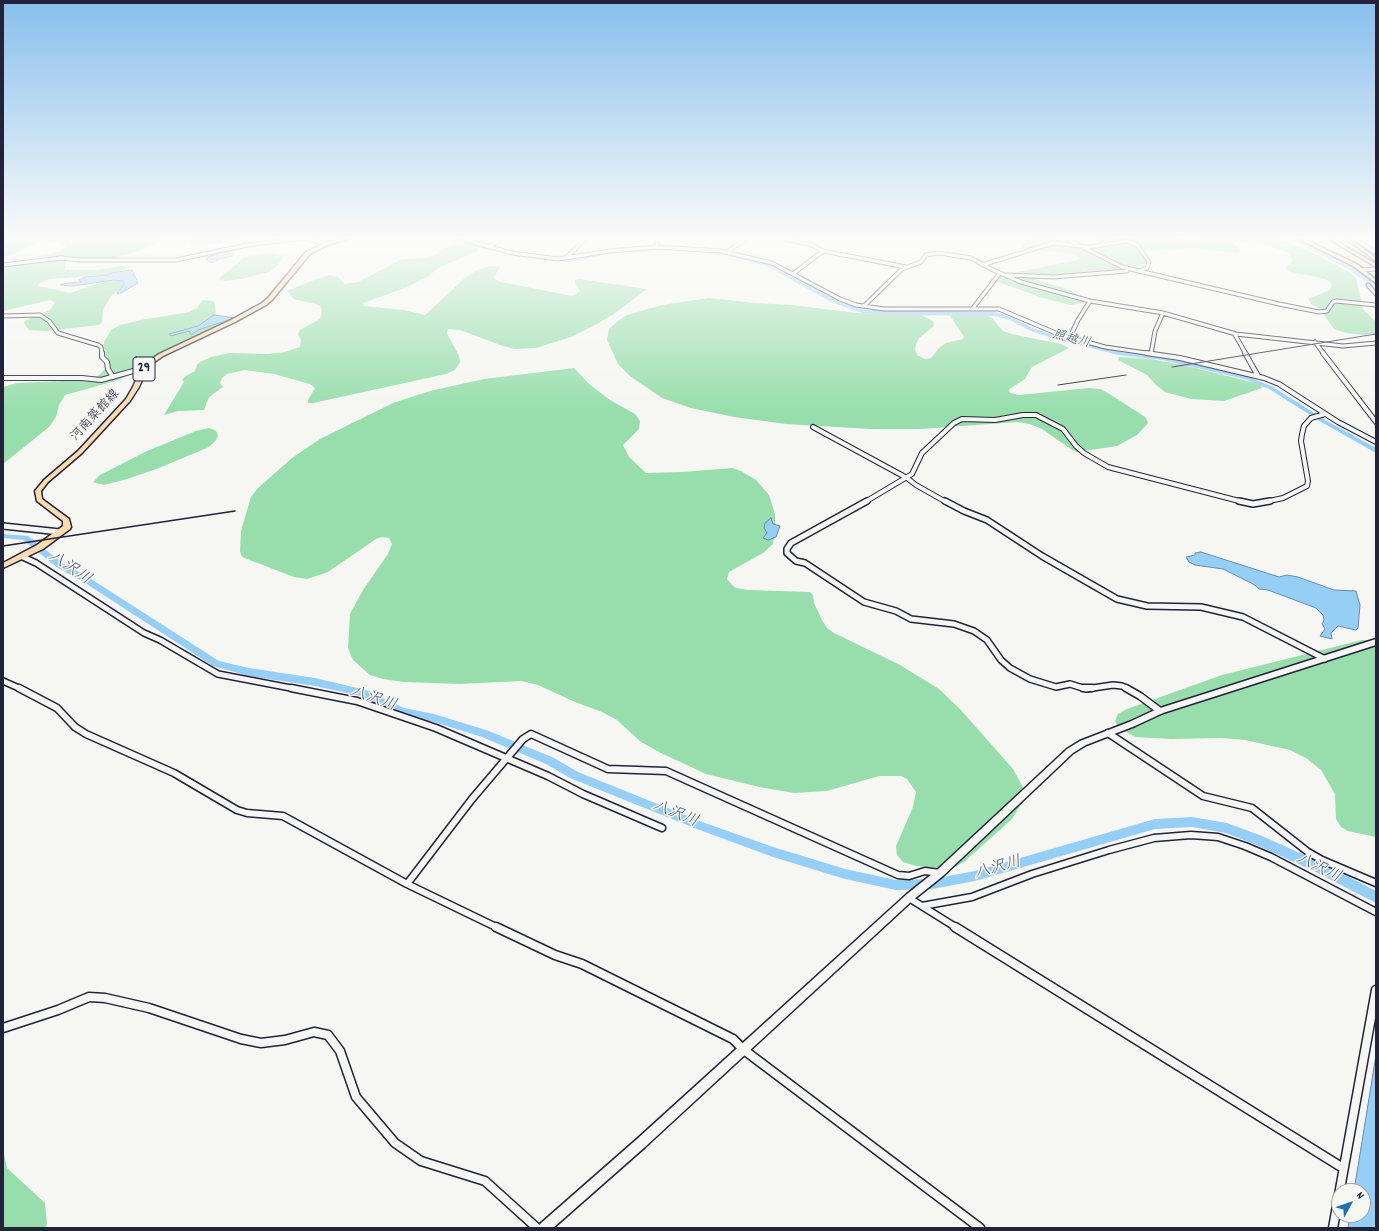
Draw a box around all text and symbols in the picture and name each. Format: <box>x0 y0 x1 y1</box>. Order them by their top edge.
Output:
water label: 照越川 <box>1050 328 1092 352</box>
road number: 29 <box>133 357 155 381</box>
street label: 河南築館線 <box>68 387 124 445</box>
water label: 八沢川 <box>44 548 94 590</box>
water label: 八沢川 <box>347 683 399 717</box>
water label: 八沢川 <box>649 797 701 833</box>
water label: 八沢川 <box>1292 850 1344 888</box>
water label: 八沢川 <box>972 854 1024 884</box>
north arrow <box>1331 1183 1371 1223</box>
text: N <box>1352 1189 1367 1203</box>

